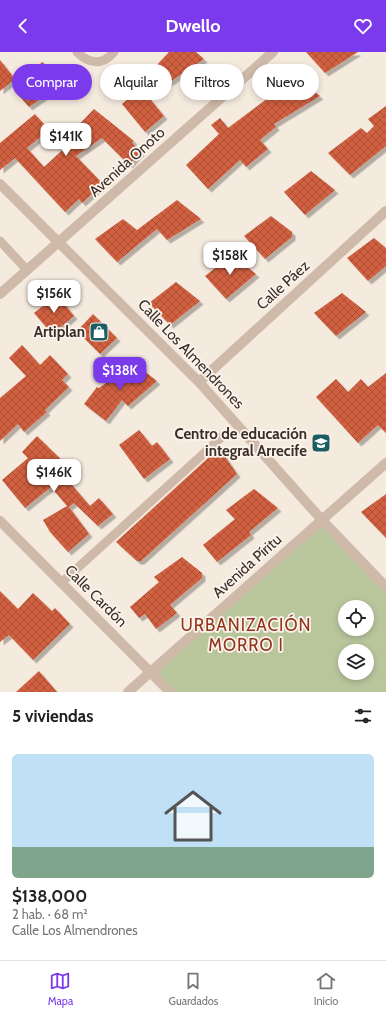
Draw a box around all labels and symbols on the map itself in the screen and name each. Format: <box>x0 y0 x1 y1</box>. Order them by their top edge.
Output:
pin: $141K <box>38 123 94 157</box>
street label: Avenida Onoto <box>86 123 168 201</box>
pin: $158K <box>202 242 258 276</box>
street label: Calle Páez <box>253 257 313 313</box>
pin: $156K <box>26 280 82 314</box>
street label: Calle Los Almendrones <box>134 296 248 412</box>
shop icon: Artiplan <box>88 321 110 343</box>
place label: Artiplan <box>34 323 85 341</box>
pin: $138K <box>92 357 148 391</box>
place label: Centro de educación integral Arrecife <box>174 425 307 460</box>
school or university icon: Centro de educación integral Arrecife <box>310 432 332 454</box>
pin: $146K <box>26 459 82 493</box>
street label: Avenida Píritu <box>209 530 285 602</box>
street label: Calle Cardón <box>61 561 131 631</box>
district label: URBANIZACIÓN MORRO I <box>181 614 311 655</box>

